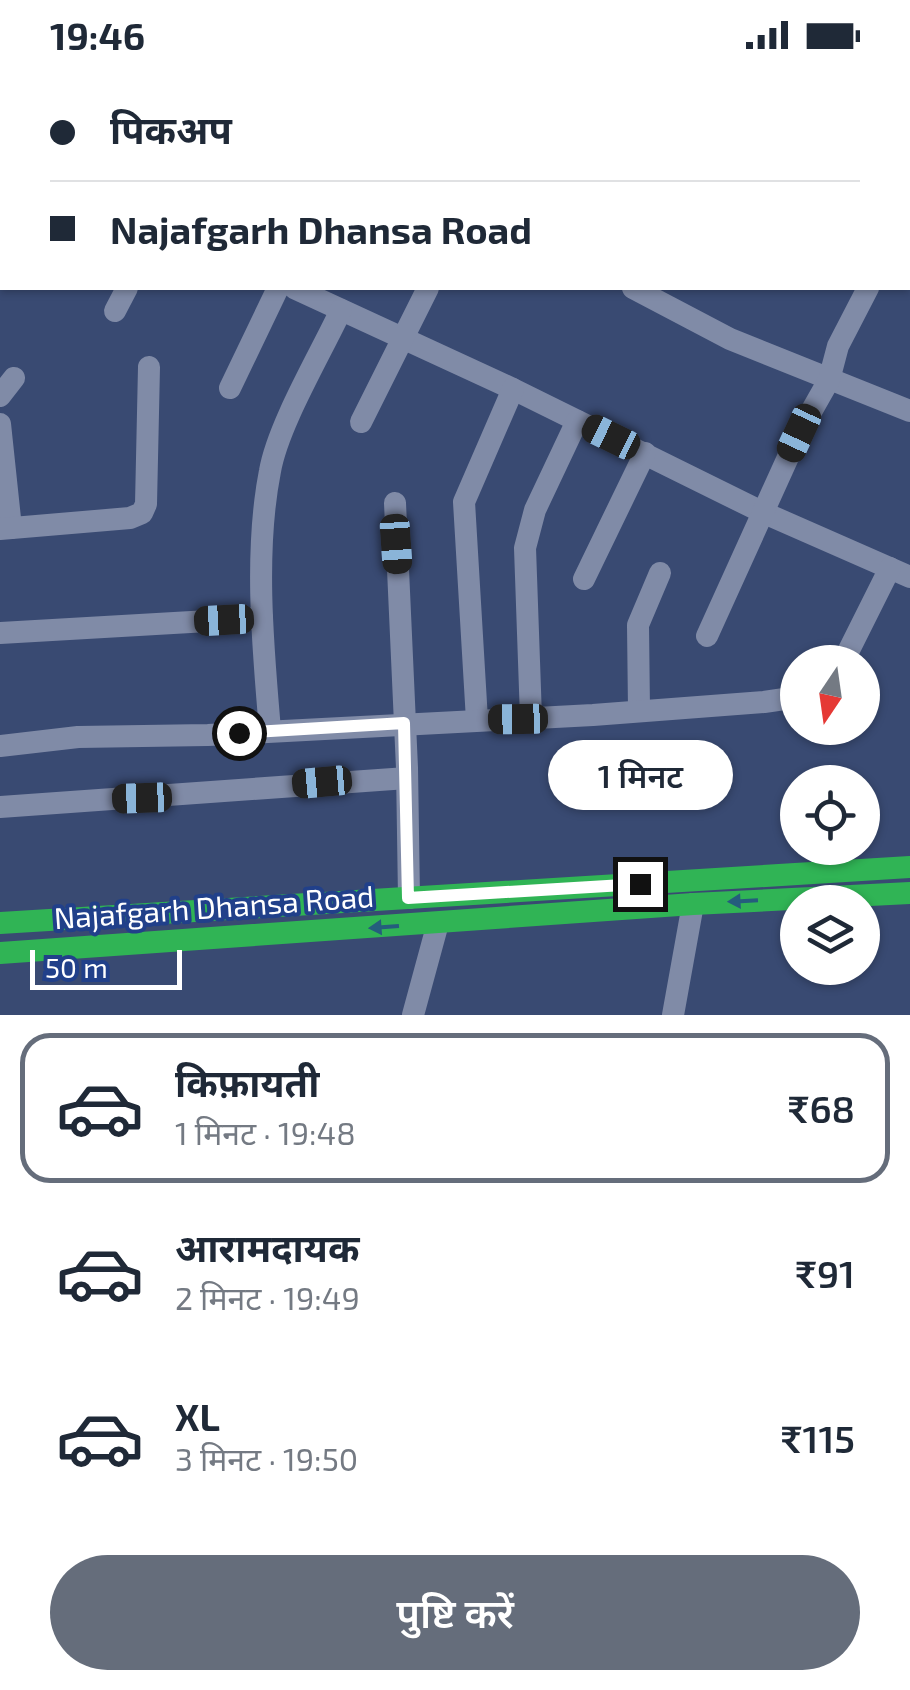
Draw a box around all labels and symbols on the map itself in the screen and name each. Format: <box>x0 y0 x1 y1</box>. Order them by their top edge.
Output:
car <box>773 399 825 467</box>
car <box>577 410 645 464</box>
car <box>379 513 413 575</box>
car <box>193 603 255 637</box>
north arrow <box>780 645 880 745</box>
car <box>488 703 548 735</box>
route start <box>217 711 262 756</box>
callout: 1 मिनट <box>548 739 732 809</box>
car <box>291 764 353 800</box>
car <box>111 782 173 814</box>
route end <box>618 862 663 907</box>
street label: Najafgarh Dhansa Road <box>53 877 375 935</box>
one-way arrow <box>726 894 758 910</box>
one-way arrow <box>367 919 399 935</box>
scale bar <box>30 945 182 990</box>

